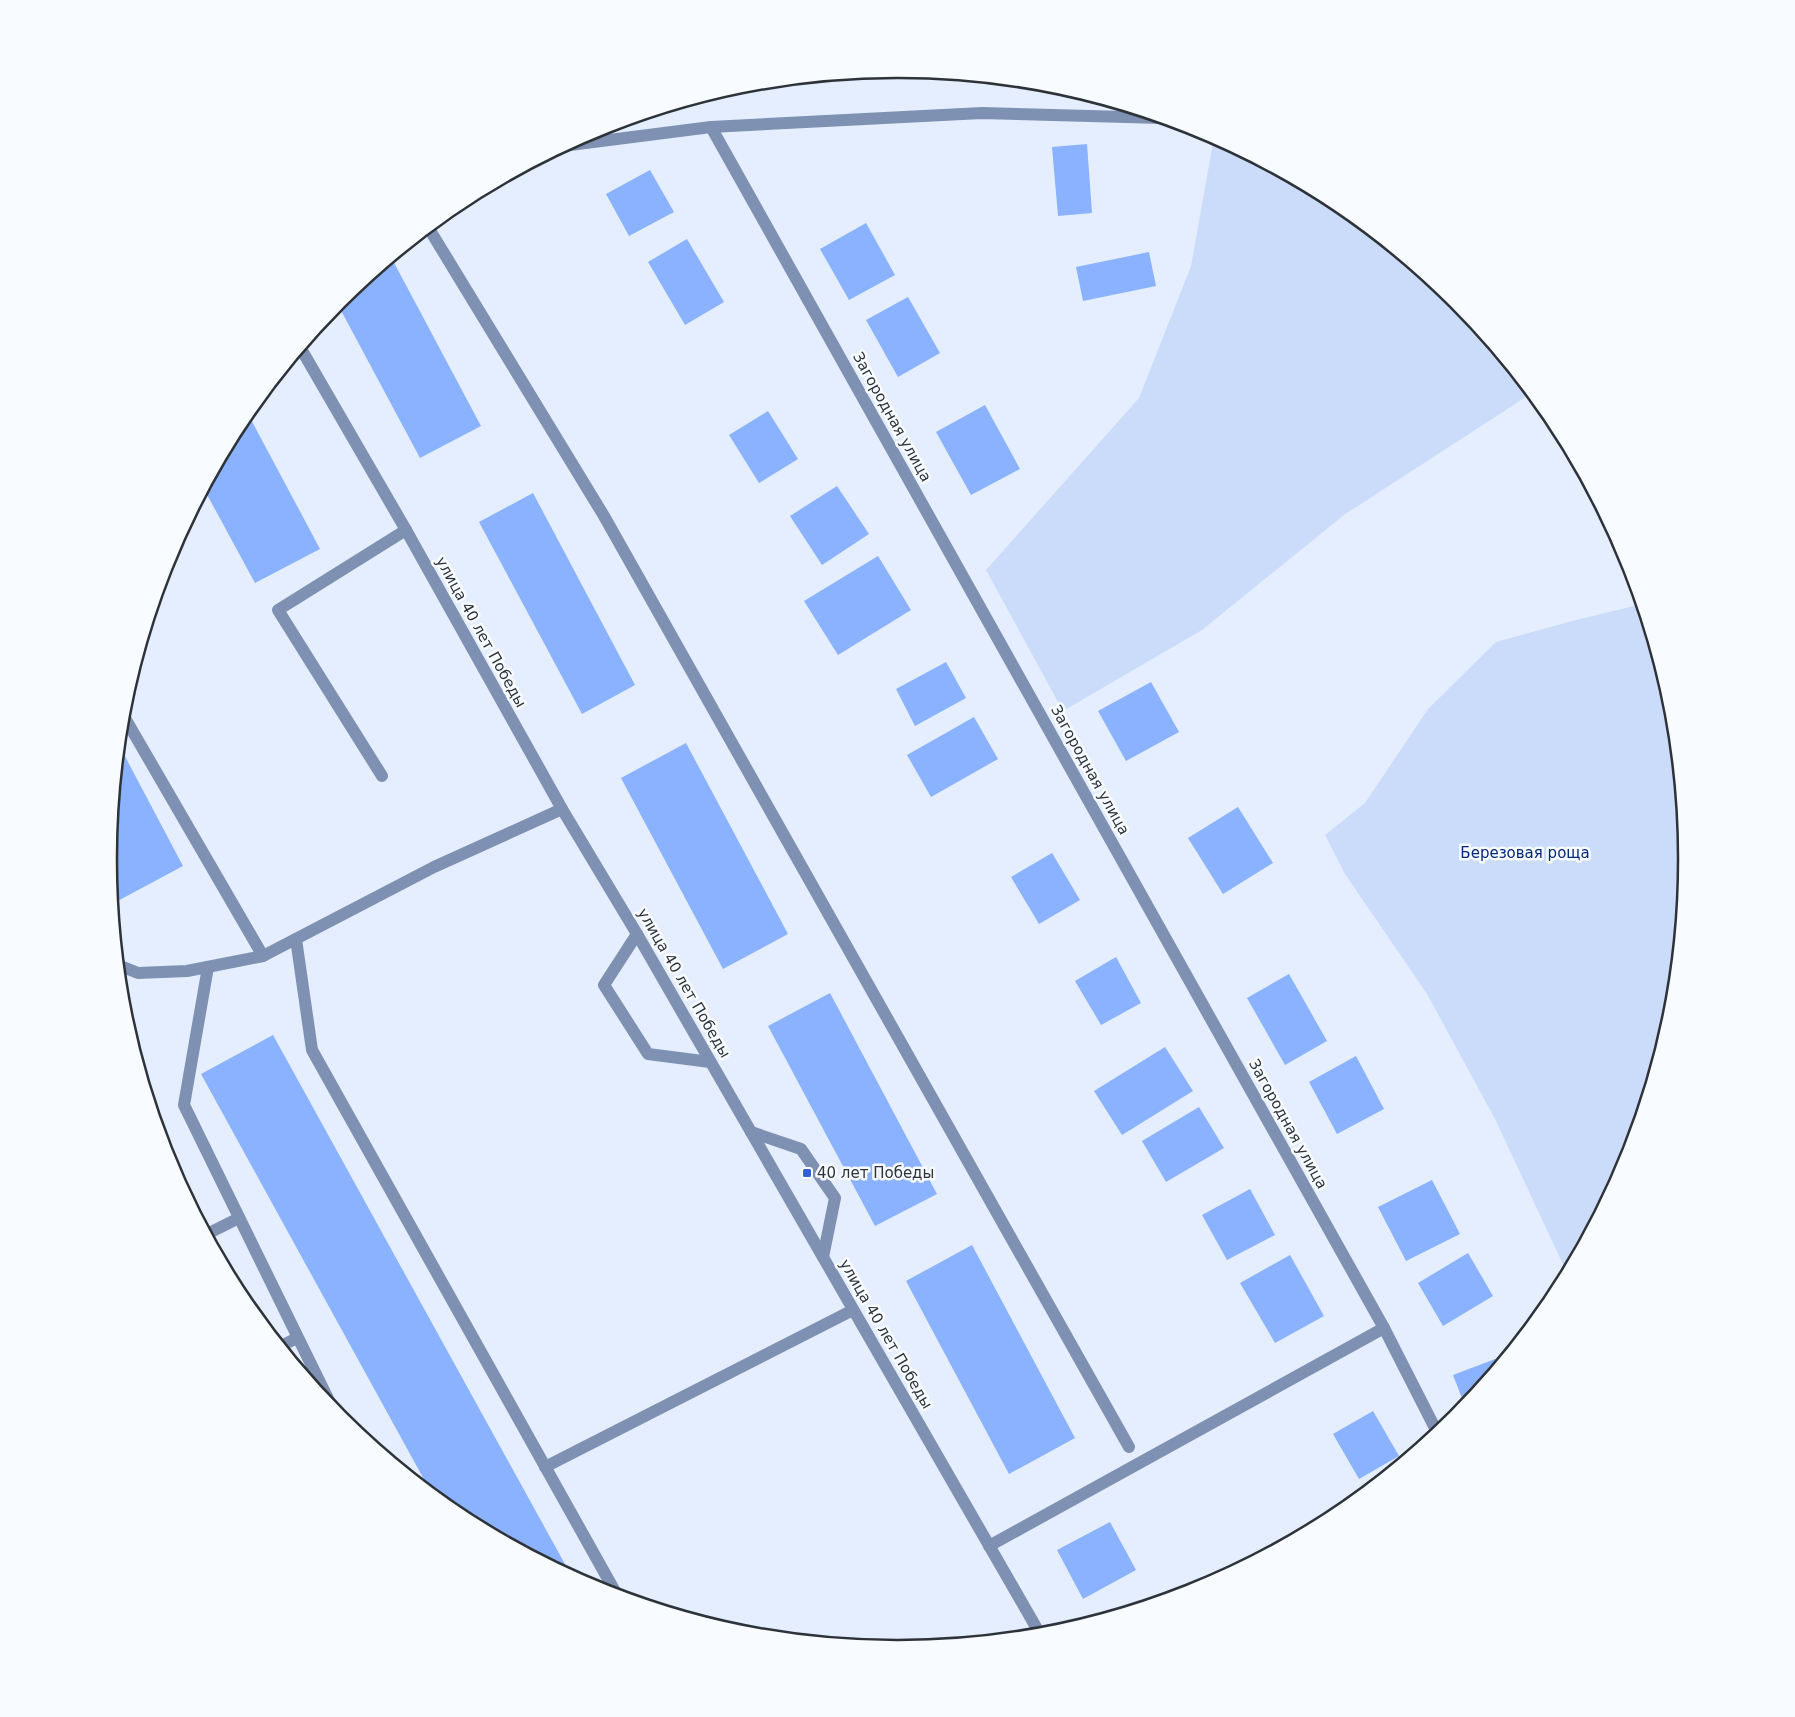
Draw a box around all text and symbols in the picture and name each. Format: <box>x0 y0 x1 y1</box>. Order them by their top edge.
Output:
street label: Загородная улица <box>849 349 935 485</box>
street label: улица 40 лет Победы <box>432 553 530 711</box>
street label: Загородная улица <box>1047 702 1133 838</box>
park label: Березовая роща <box>1460 844 1590 862</box>
street label: улица 40 лет Победы <box>634 905 734 1061</box>
street label: Загородная улица <box>1245 1056 1331 1192</box>
place label: 40 лет Победы <box>817 1164 934 1182</box>
marker: 40 лет Победы <box>801 1167 813 1179</box>
street label: улица 40 лет Победы <box>836 1256 936 1412</box>

